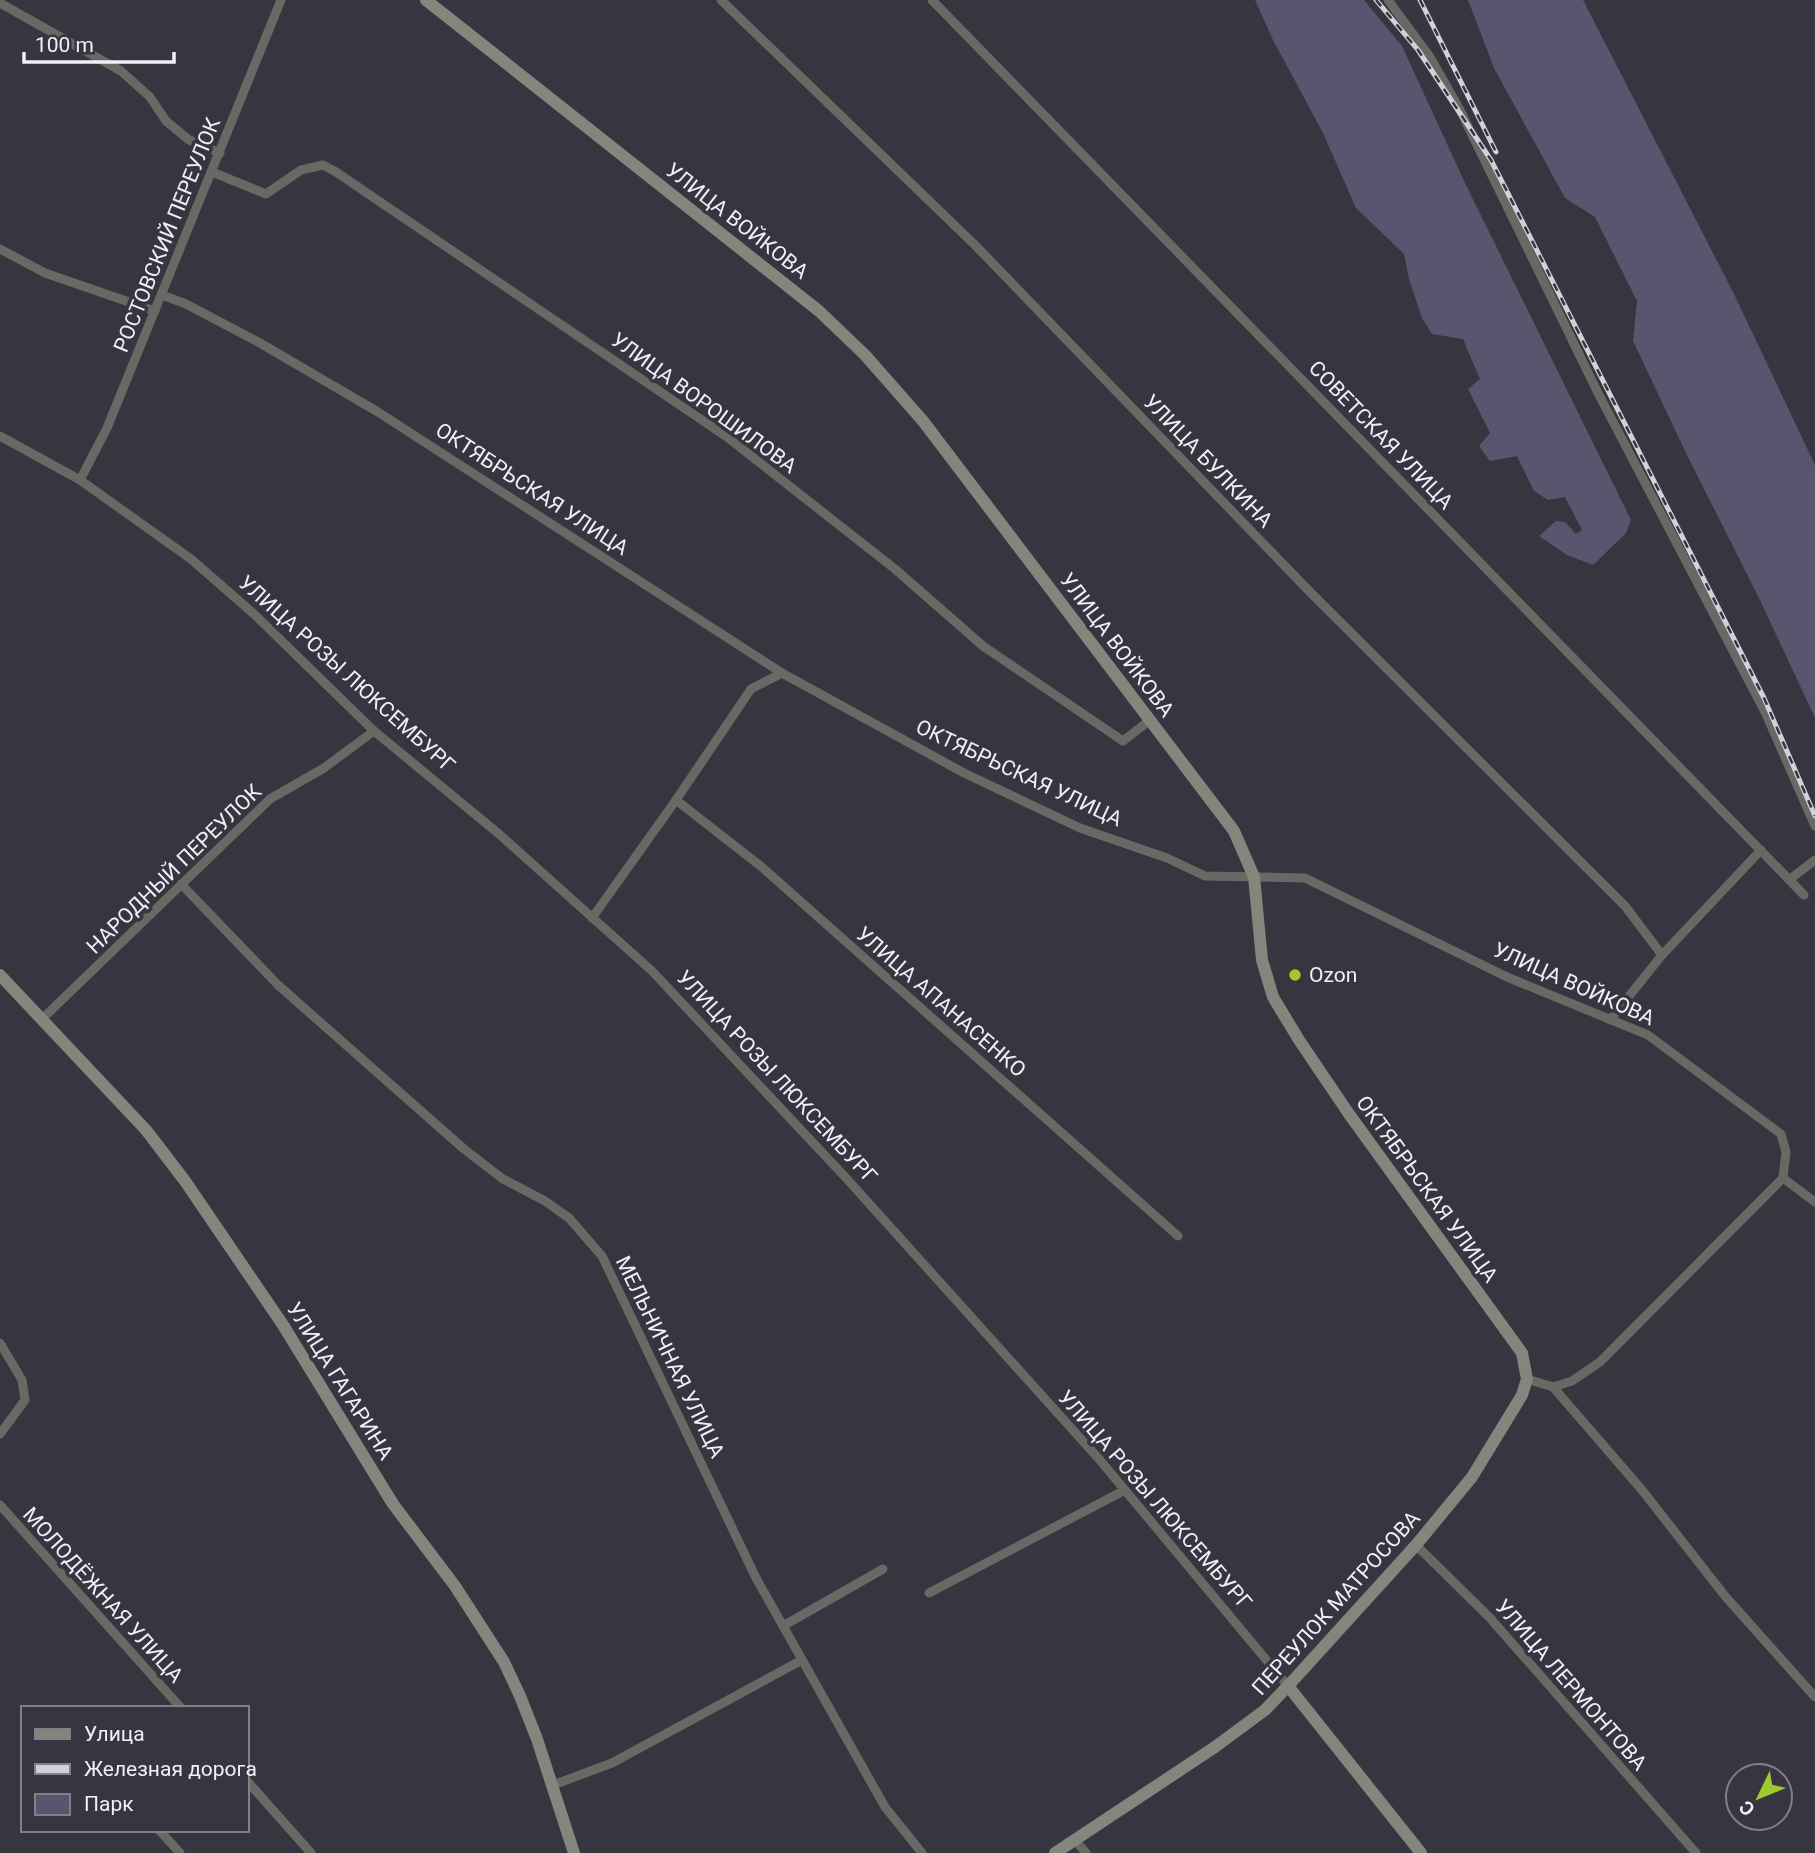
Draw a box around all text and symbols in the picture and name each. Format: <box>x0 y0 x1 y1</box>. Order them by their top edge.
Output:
scale bar <box>24 21 175 65</box>
text: 100 m <box>35 33 94 57</box>
street label: РОСТОВСКИЙ ПЕРЕУЛОК <box>109 114 225 356</box>
street label: УЛИЦА ВОЙКОВА <box>661 158 813 284</box>
street label: УЛИЦА ВОРОШИЛОВА <box>607 328 802 478</box>
street label: СОВЕТСКАЯ УЛИЦА <box>1304 356 1458 514</box>
street label: УЛИЦА БУЛКИНА <box>1139 390 1278 532</box>
street label: ОКТЯБРЬСКАЯ УЛИЦА <box>431 418 633 560</box>
street label: УЛИЦА ВОЙКОВА <box>1055 568 1179 722</box>
street label: УЛИЦА РОЗЫ ЛЮКСЕМБУРГ <box>234 571 460 777</box>
street label: ОКТЯБРЬСКАЯ УЛИЦА <box>912 715 1126 831</box>
street label: НАРОДНЫЙ ПЕРЕУЛОК <box>82 779 266 959</box>
street label: УЛИЦА АПАНАСЕНКО <box>852 922 1030 1082</box>
street label: УЛИЦА ВОЙКОВА <box>1490 938 1659 1030</box>
place label: Ozon <box>1309 963 1357 987</box>
street label: УЛИЦА РОЗЫ ЛЮКСЕМБУРГ <box>672 966 882 1188</box>
marker: Ozon <box>1287 967 1303 983</box>
street label: ОКТЯБРЬСКАЯ УЛИЦА <box>1351 1091 1503 1287</box>
street label: МЕЛЬНИЧНАЯ УЛИЦА <box>611 1252 729 1462</box>
street label: УЛИЦА ГАГАРИНА <box>282 1298 398 1464</box>
street label: УЛИЦА РОЗЫ ЛЮКСЕМБУРГ <box>1053 1386 1257 1614</box>
street label: МОЛОДЁЖНАЯ УЛИЦА <box>18 1502 188 1688</box>
street label: ПЕРЕУЛОК МАТРОСОВА <box>1247 1506 1425 1700</box>
street label: УЛИЦА ЛЕРМОНТОВА <box>1490 1595 1652 1775</box>
legend <box>21 1706 248 1832</box>
text: Улица <box>84 1722 145 1746</box>
text: Железная дорога <box>84 1757 257 1781</box>
north arrow <box>1724 1762 1794 1832</box>
text: Парк <box>84 1792 134 1816</box>
text: С <box>1734 1796 1760 1821</box>

